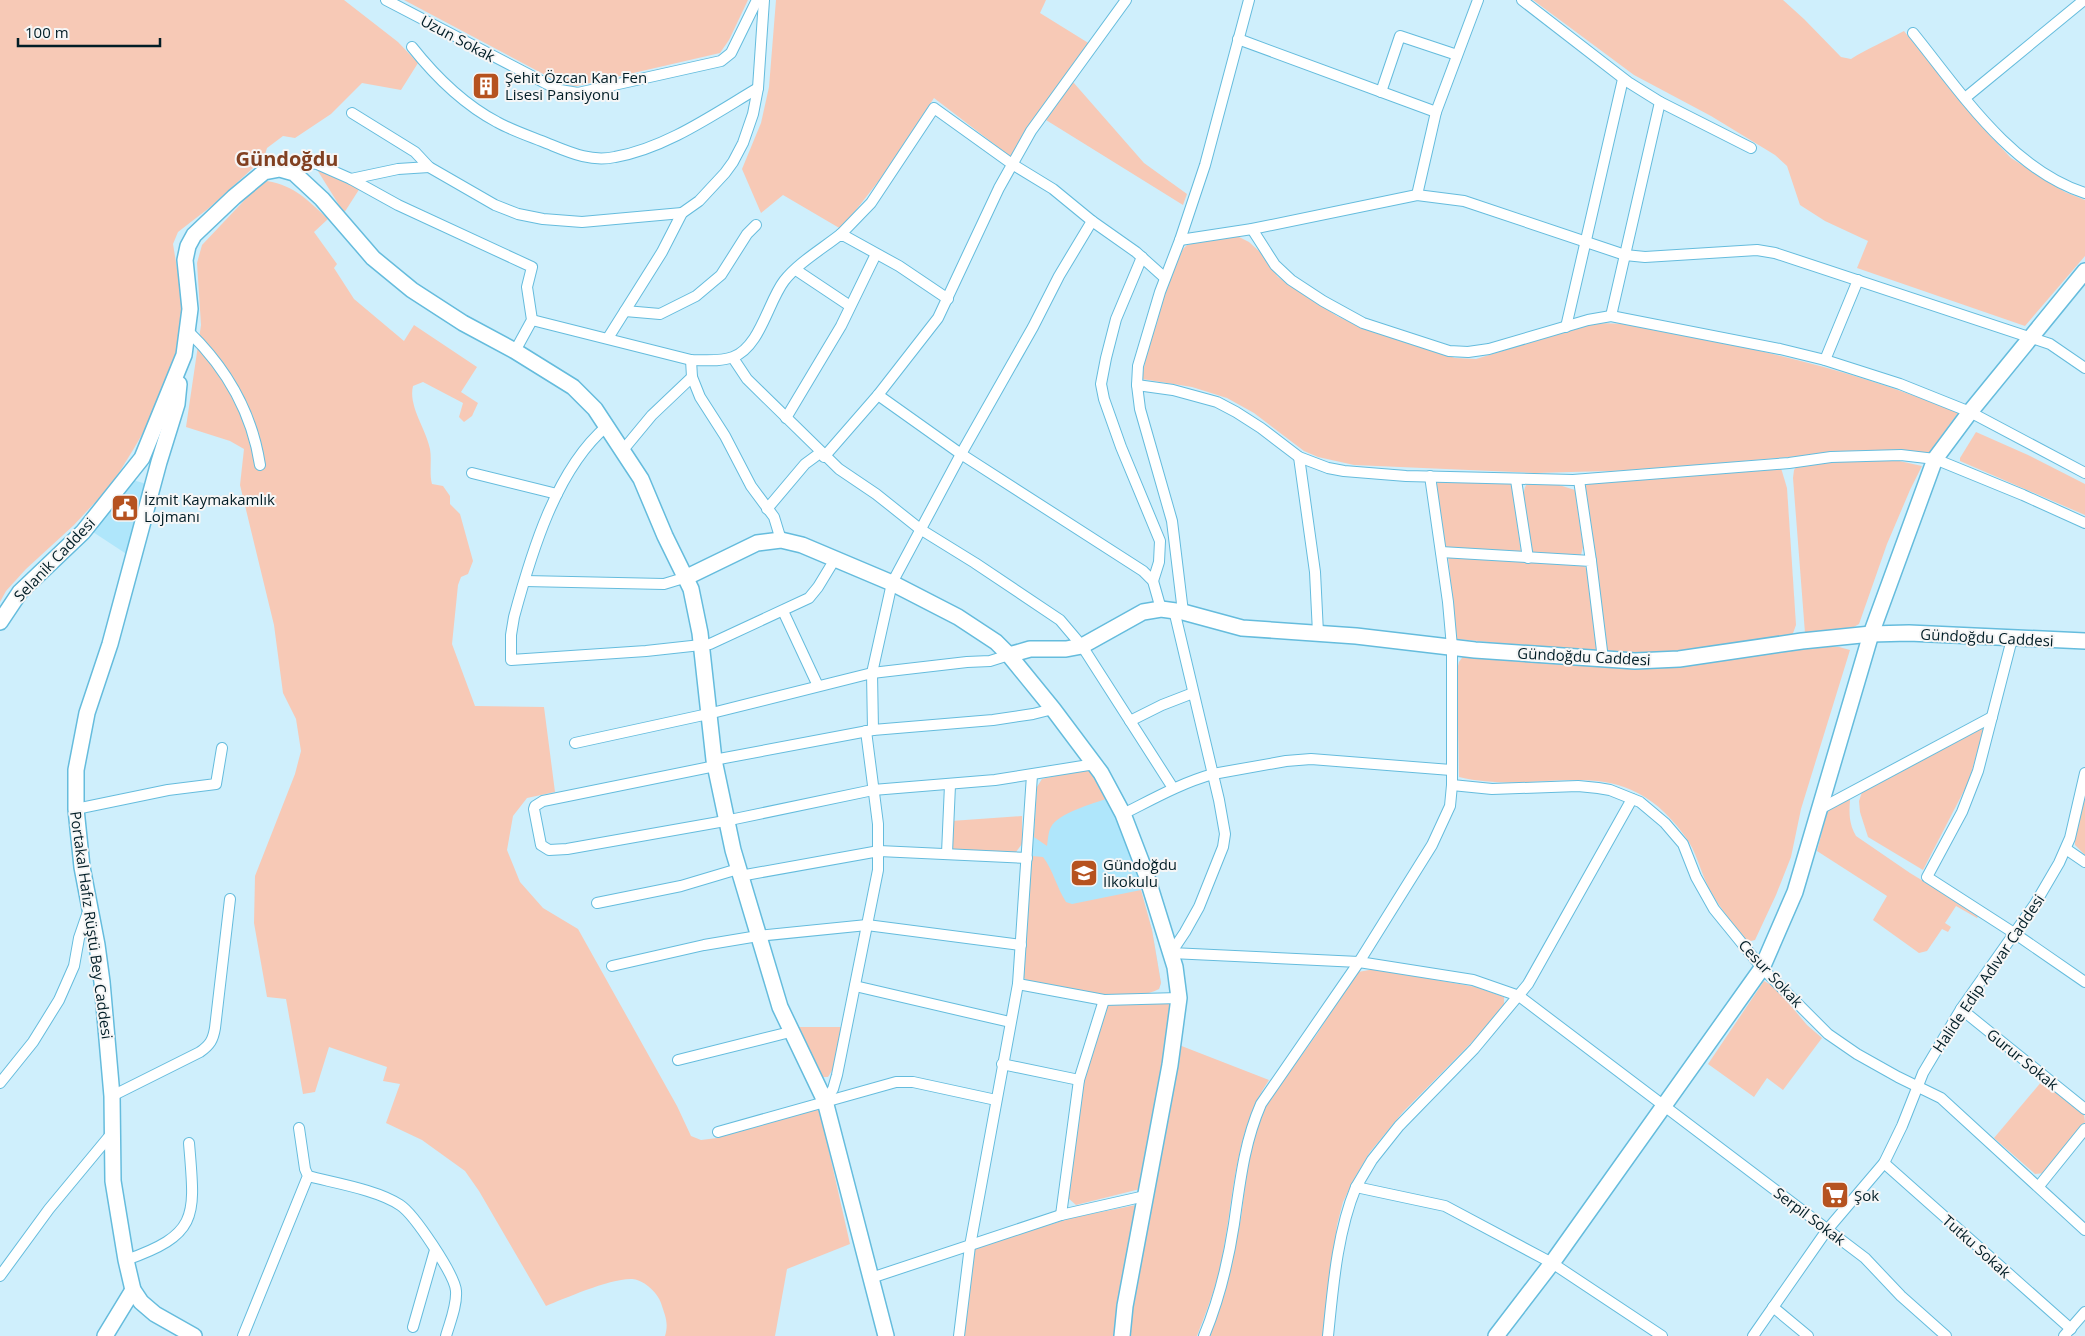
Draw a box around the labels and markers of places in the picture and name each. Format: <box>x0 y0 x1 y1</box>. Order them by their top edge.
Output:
place label: Şehit Özcan Kan Fen Lisesi Pansiyonu <box>505 67 647 104</box>
building icon: Şehit Özcan Kan Fen Lisesi Pansiyonu <box>471 71 501 101</box>
place label: İzmit Kaymakamlık Lojmanı <box>144 489 275 526</box>
public building icon: İzmit Kaymakamlık Lojmanı <box>110 493 140 523</box>
place label: Gündoğdu İlkokulu <box>1103 854 1177 891</box>
school or university icon: Gündoğdu İlkokulu <box>1069 858 1099 888</box>
supermarket icon: Şok <box>1820 1180 1850 1210</box>
place label: Şok <box>1854 1185 1879 1205</box>

